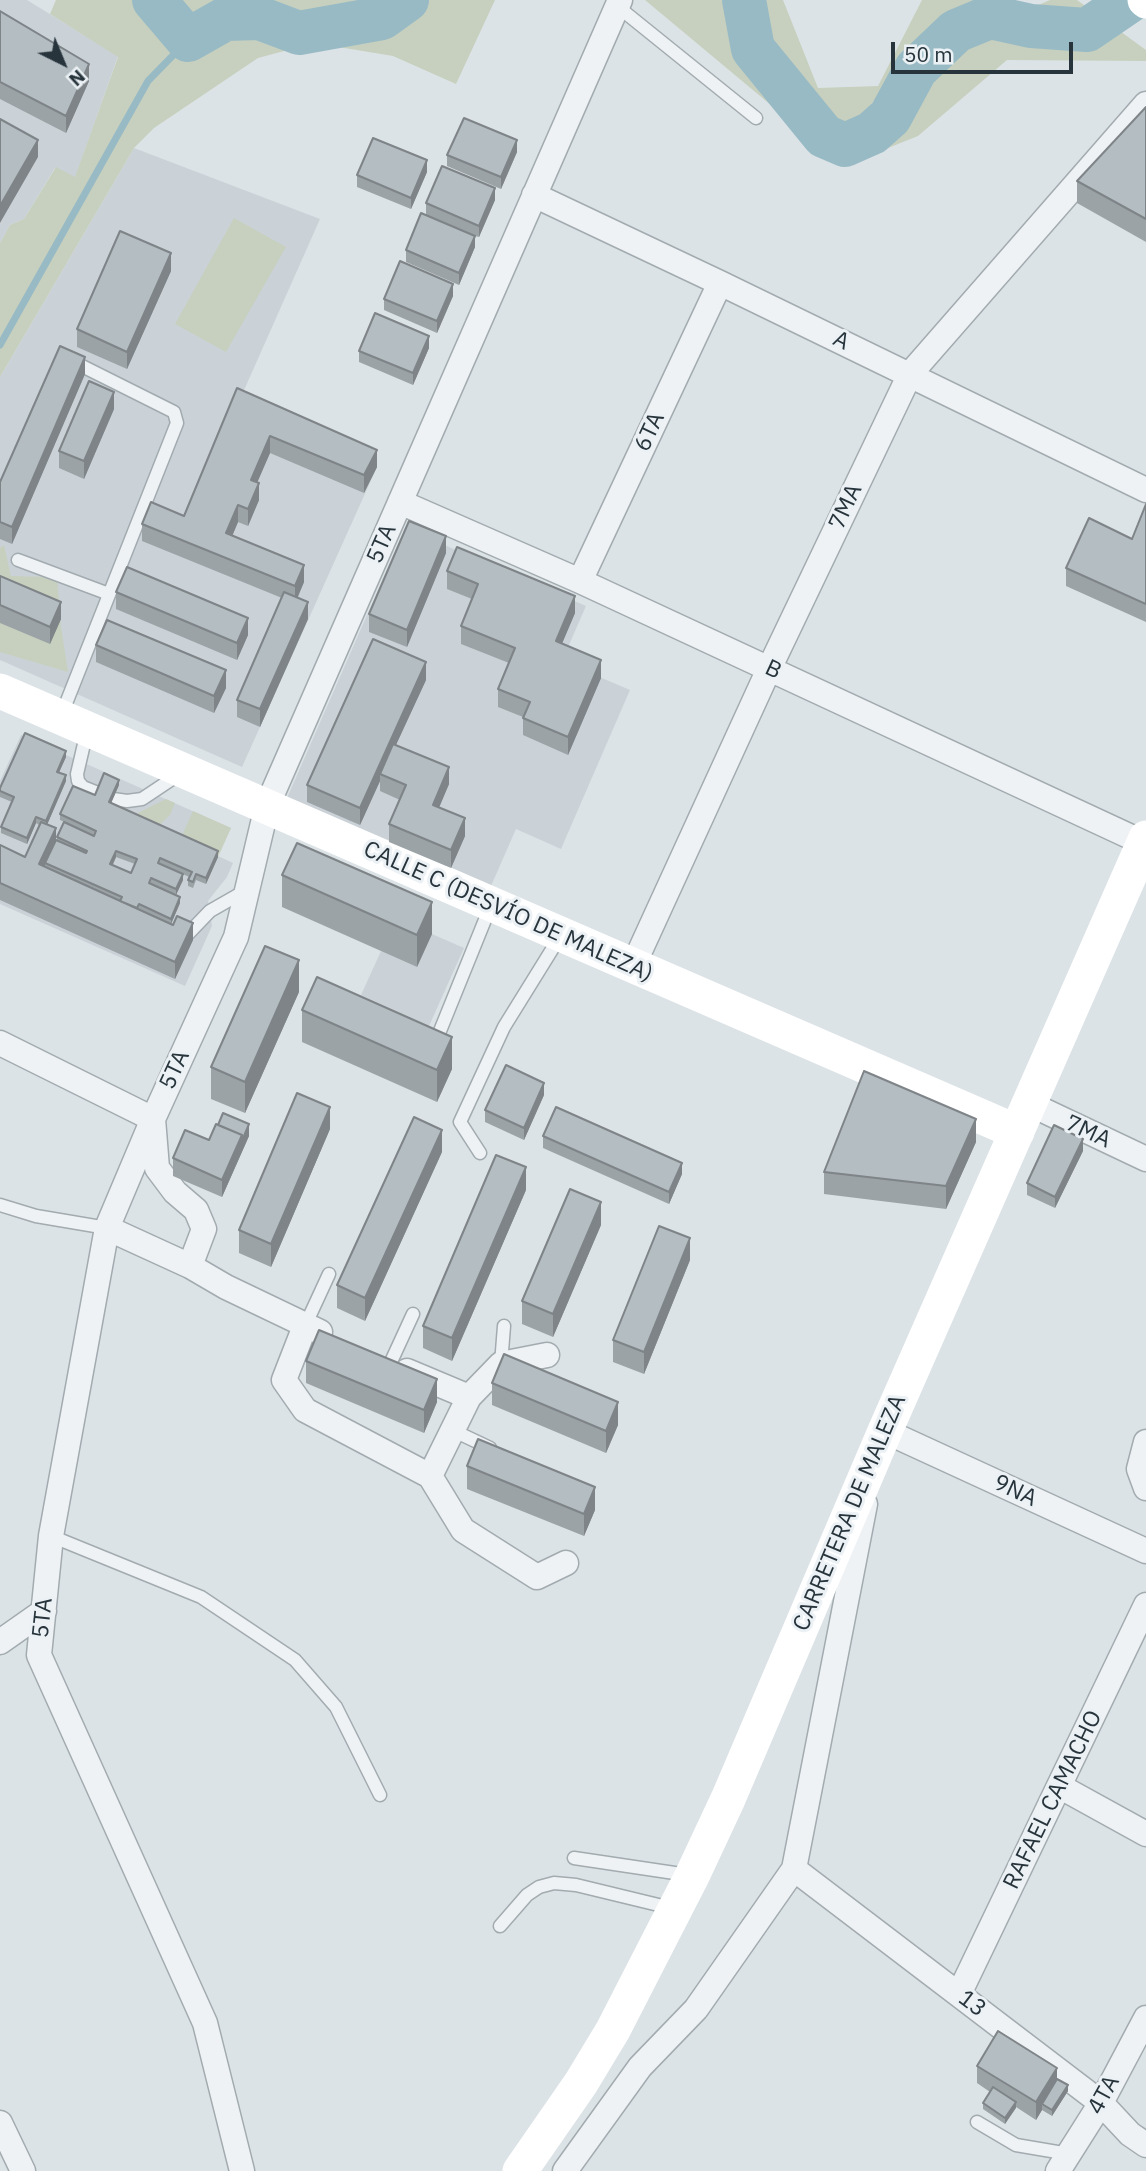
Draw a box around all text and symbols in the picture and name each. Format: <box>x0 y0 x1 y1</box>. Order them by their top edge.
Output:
north arrow <box>28 28 98 98</box>
scale bar <box>894 28 1076 72</box>
text: 50 m <box>904 40 953 68</box>
text: N <box>64 65 91 92</box>
street label: A <box>828 325 854 357</box>
street label: 6TA <box>629 408 671 456</box>
street label: 7MA <box>824 480 868 534</box>
street label: 5TA <box>361 520 403 568</box>
street label: B <box>760 654 786 686</box>
street label: CALLE C (DESVÍO DE MALEZA) <box>359 836 657 988</box>
street label: 5TA <box>154 1046 196 1094</box>
street label: 7MA <box>1061 1110 1115 1154</box>
street label: CARRETERA DE MALEZA <box>788 1391 912 1635</box>
street label: 9NA <box>989 1469 1041 1513</box>
street label: 5TA <box>27 1597 59 1639</box>
street label: RAFAEL CAMACHO <box>998 1706 1108 1894</box>
street label: 13 <box>953 1985 991 2023</box>
street label: 4TA <box>1082 2071 1126 2119</box>

